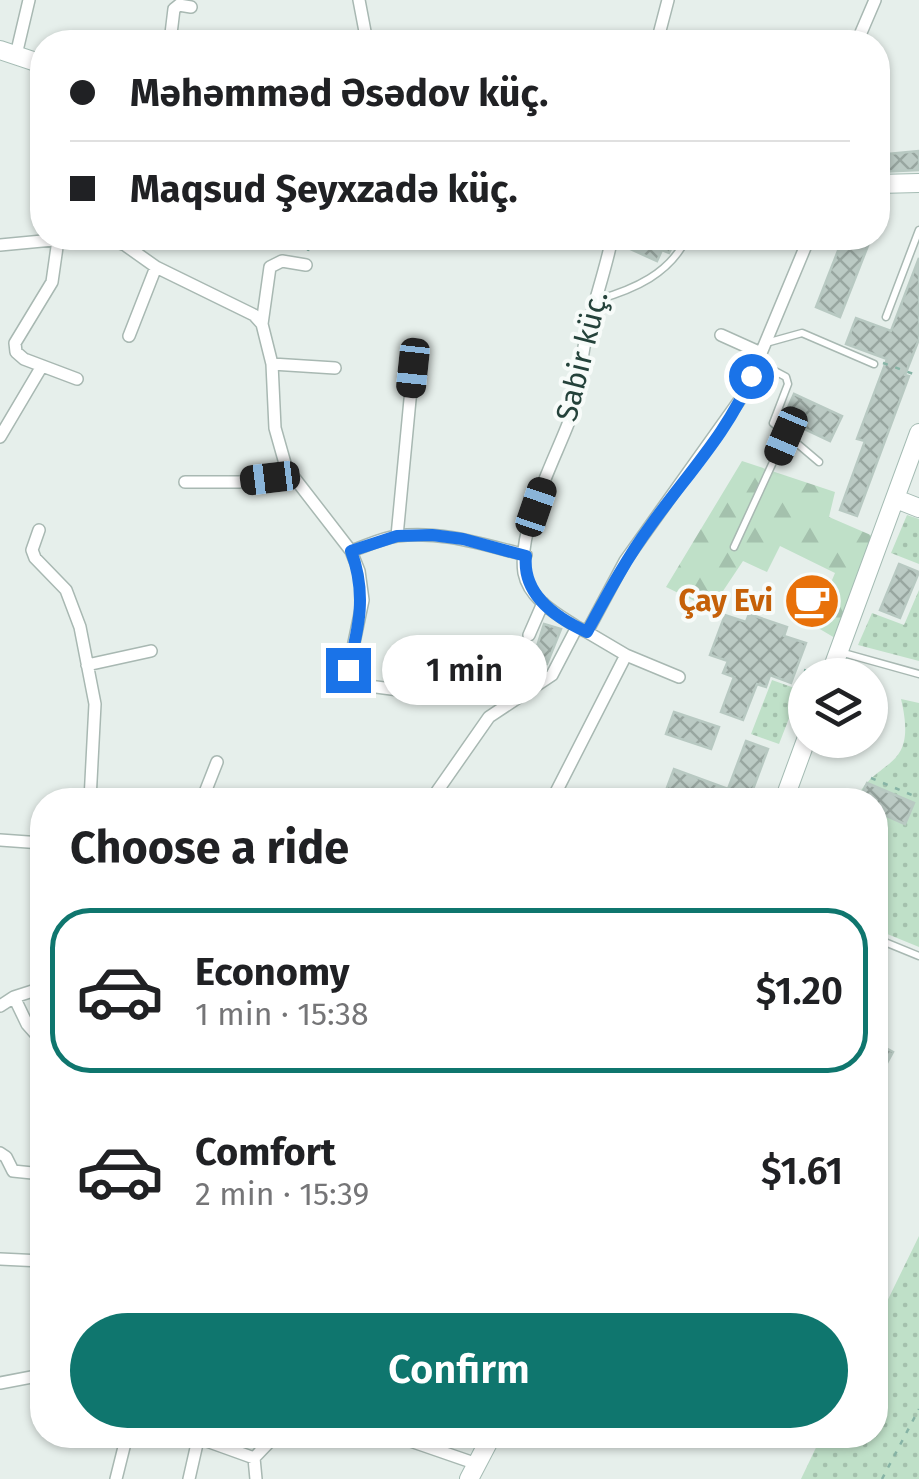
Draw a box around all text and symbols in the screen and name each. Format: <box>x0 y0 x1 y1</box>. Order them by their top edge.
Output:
text: Məhəmməd Əsədov küç. <box>130 70 548 116</box>
text: Maqsud Şeyxzadə küç. <box>130 166 518 212</box>
street label: Sabir küç. <box>548 287 616 425</box>
car <box>395 337 431 399</box>
route start <box>729 354 774 399</box>
car <box>760 403 812 469</box>
car <box>238 459 302 497</box>
car <box>512 474 560 540</box>
cafe icon: Çay Evi <box>782 571 842 631</box>
place label: Çay Evi <box>678 583 773 619</box>
callout: 1 min <box>383 635 548 705</box>
route end <box>326 648 371 693</box>
text: 1 min <box>426 651 503 689</box>
map controls <box>788 658 888 758</box>
button: layers <box>788 658 888 758</box>
text: Choose a ride <box>70 821 349 875</box>
icon: car <box>75 946 165 1036</box>
text: Economy <box>195 949 350 995</box>
text: $1.20 <box>756 968 843 1014</box>
text: 1 min · 15:38 <box>195 995 369 1033</box>
icon: car <box>75 1126 165 1216</box>
text: Comfort <box>195 1129 336 1175</box>
text: $1.61 <box>761 1148 843 1194</box>
text: 2 min · 15:39 <box>195 1175 369 1213</box>
button: Confirm <box>70 1313 848 1428</box>

